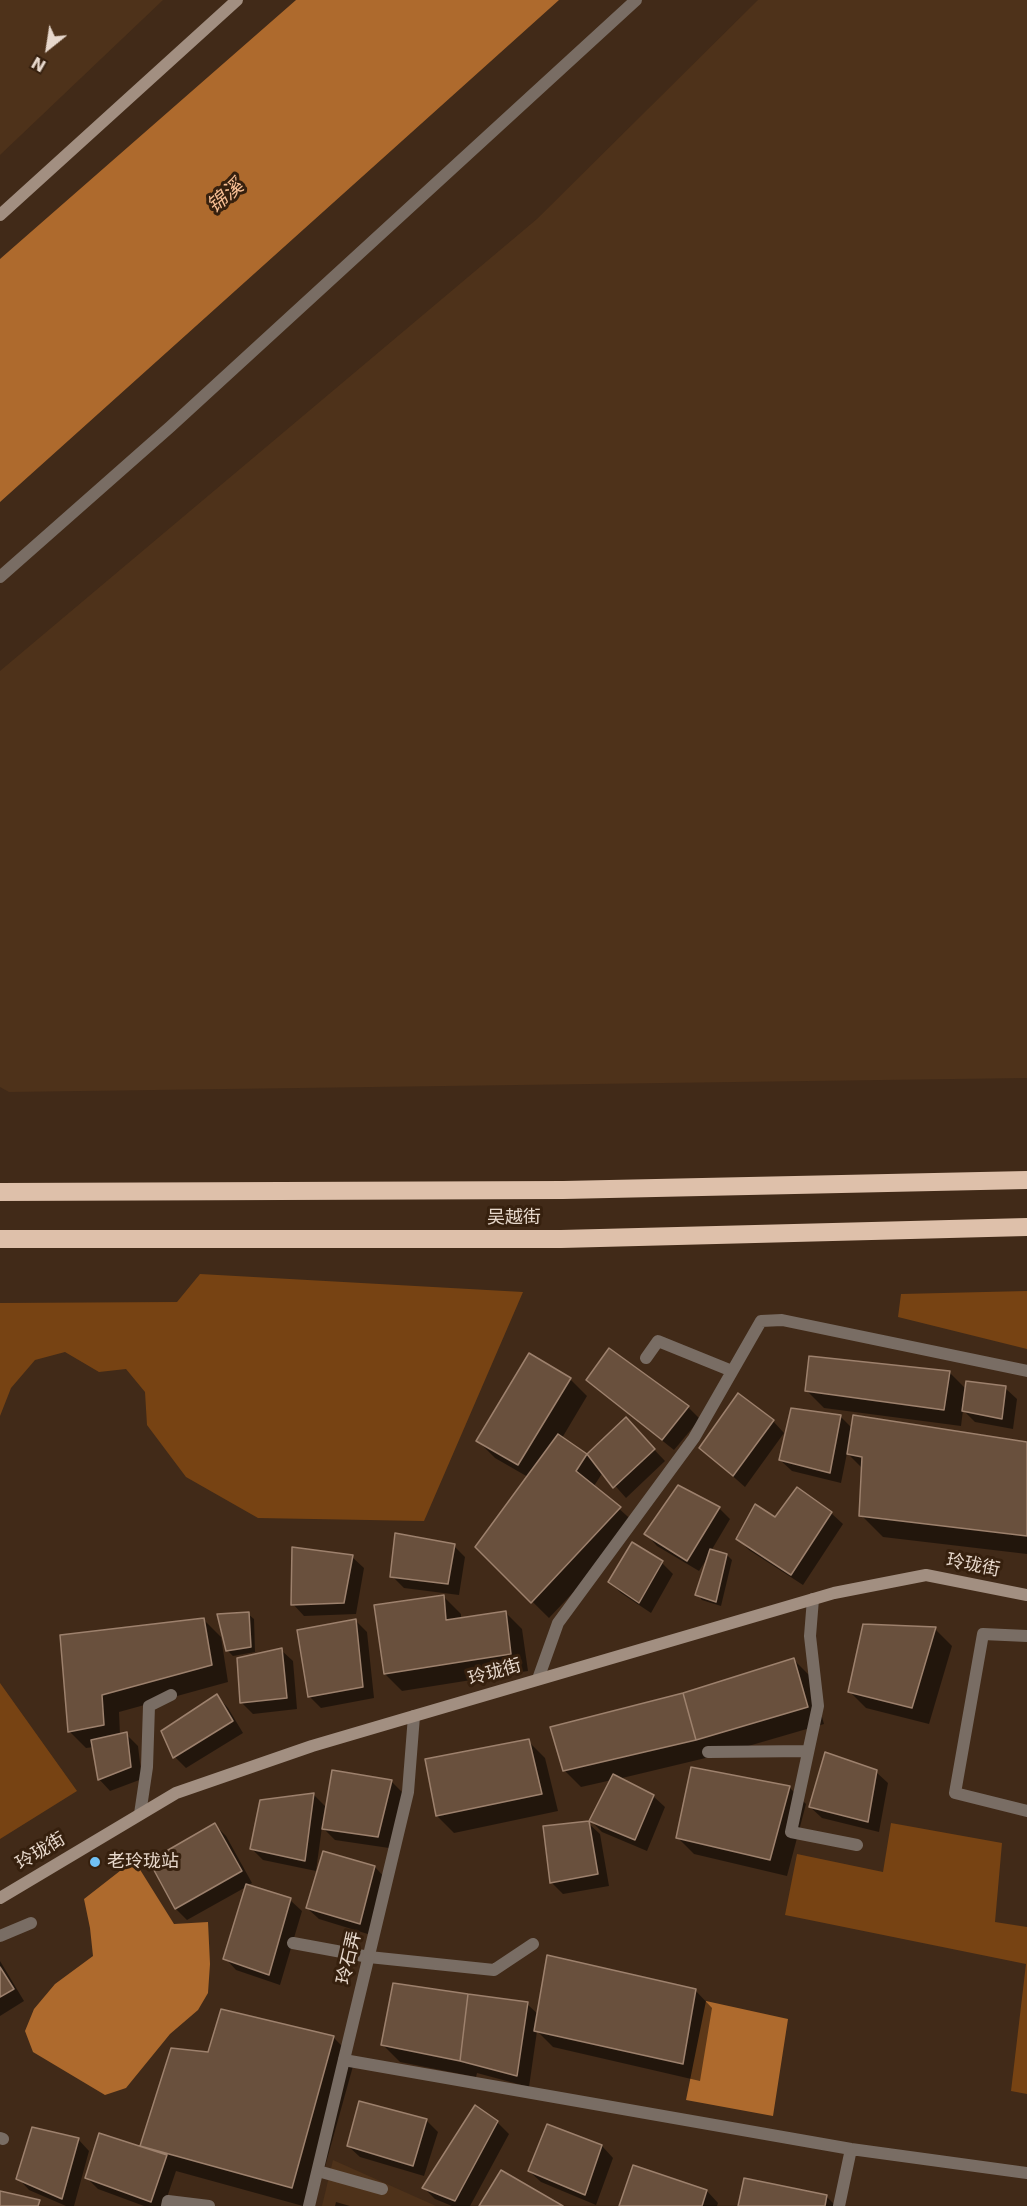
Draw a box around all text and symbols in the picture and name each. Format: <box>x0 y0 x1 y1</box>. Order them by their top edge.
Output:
north arrow <box>18 18 78 78</box>
text: N <box>28 52 49 76</box>
water label: 锦溪 <box>203 175 249 219</box>
street label: 吴越街 <box>487 1207 541 1229</box>
street label: 玲珑街 <box>944 1550 1002 1582</box>
street label: 玲珑街 <box>466 1655 524 1691</box>
street label: 玲珑街 <box>12 1829 70 1875</box>
place label: 老玲珑站 <box>107 1851 179 1873</box>
marker: 老玲珑站 <box>88 1855 102 1869</box>
street label: 玲石弄 <box>333 1929 367 1987</box>

